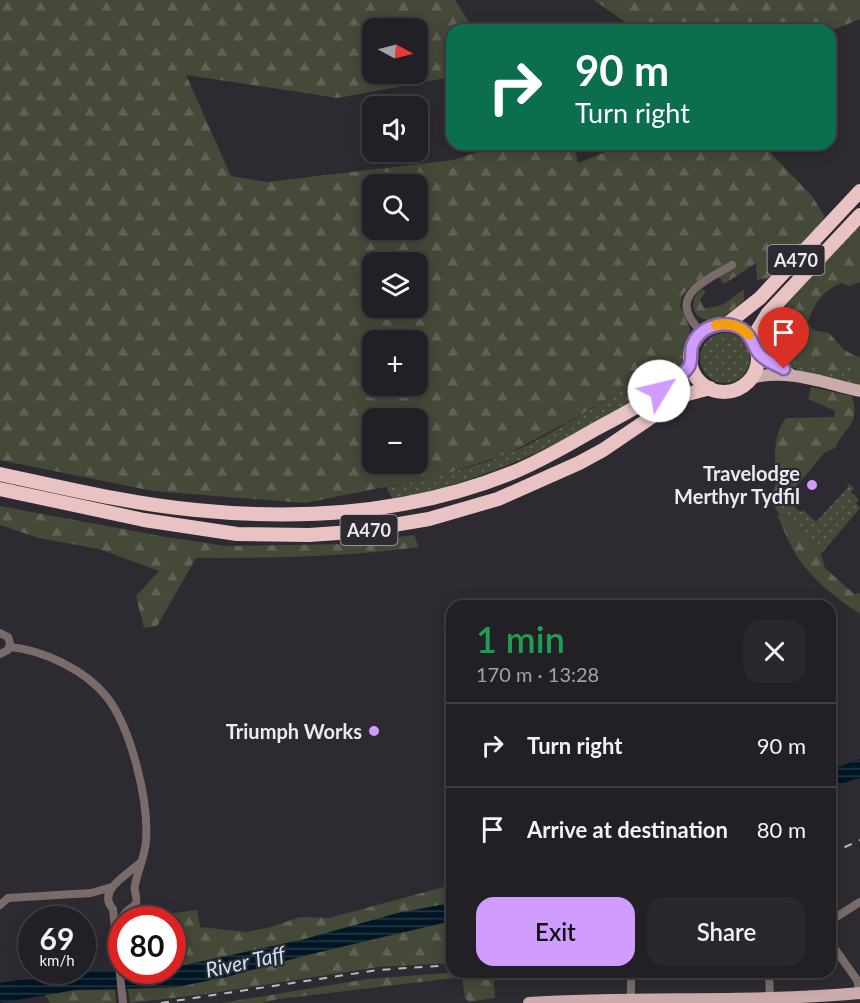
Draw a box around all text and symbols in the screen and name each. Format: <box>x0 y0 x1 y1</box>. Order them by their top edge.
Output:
north arrow <box>362 18 428 84</box>
map controls <box>362 18 428 474</box>
text: 90 m <box>575 45 669 95</box>
icon: right <box>476 48 554 126</box>
button: sound <box>362 96 428 162</box>
text: Turn right <box>575 96 690 129</box>
button: search <box>362 174 428 240</box>
road number: A470 <box>768 245 824 275</box>
button: layers <box>362 252 428 318</box>
pin <box>758 307 809 369</box>
icon: arrive <box>767 316 800 349</box>
button: + <box>362 330 428 396</box>
position arrow <box>627 359 691 423</box>
button: − <box>362 408 428 474</box>
place label: Travelodge Merthyr Tydfil <box>674 461 800 508</box>
marker: Travelodge Merthyr Tydfil <box>805 478 819 492</box>
road number: A470 <box>340 515 398 545</box>
text: 1 min <box>476 617 565 661</box>
button: close <box>743 620 806 683</box>
text: 170 m · 13:28 <box>476 662 599 686</box>
place label: Triumph Works <box>226 719 362 743</box>
marker: Triumph Works <box>367 724 381 738</box>
icon: right <box>476 729 509 762</box>
text: Turn right <box>527 732 622 759</box>
text: 90 m <box>757 732 806 759</box>
icon: arrive <box>476 813 509 846</box>
text: Arrive at destination <box>527 816 728 843</box>
text: 80 m <box>757 816 806 843</box>
button: Exit <box>476 897 635 966</box>
button: Share <box>647 897 806 966</box>
speed limit sign: 80 <box>108 906 186 984</box>
text: 69 <box>40 920 74 956</box>
water label: River Taff <box>203 940 288 982</box>
text: km/h <box>39 951 75 969</box>

